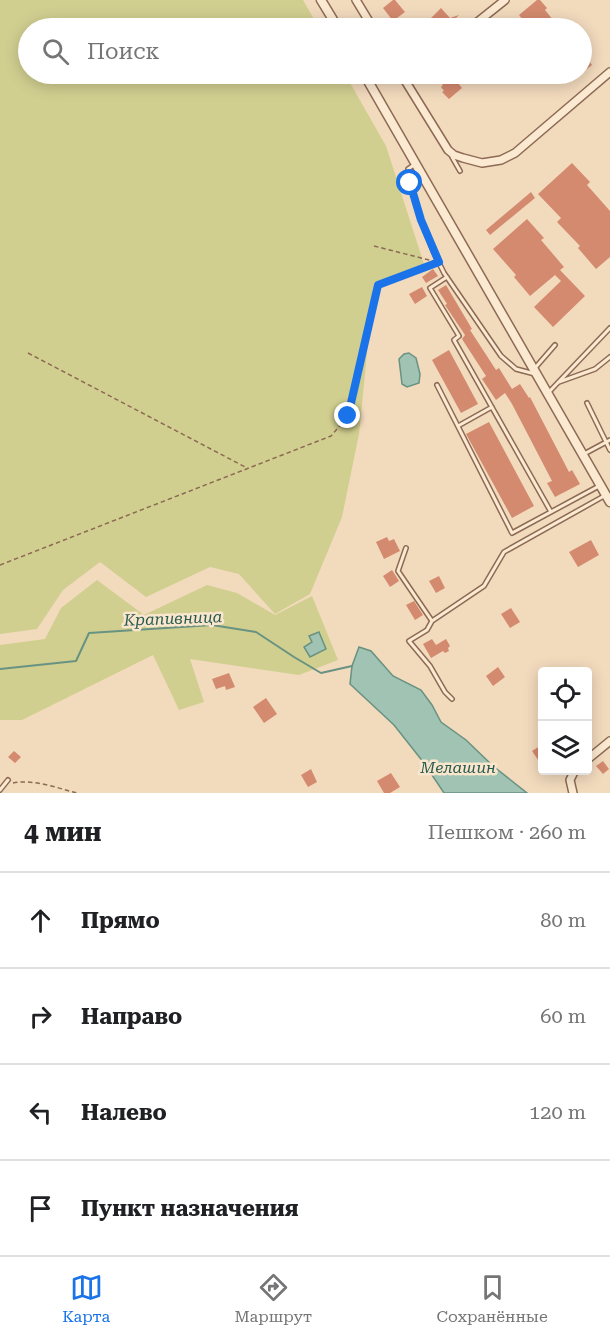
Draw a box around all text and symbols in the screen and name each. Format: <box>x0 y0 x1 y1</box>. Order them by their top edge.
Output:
search box <box>18 18 592 84</box>
icon: search <box>39 35 72 68</box>
text: Поиск <box>87 39 159 64</box>
route start <box>396 169 422 195</box>
route end <box>334 402 360 428</box>
water label: Крапивница <box>122 607 223 630</box>
map controls <box>538 667 592 775</box>
button: locate <box>538 667 592 721</box>
button: layers <box>538 721 592 775</box>
water label: Мелашин <box>419 758 496 777</box>
text: 4 мин <box>24 817 102 847</box>
text: Пешком · 260 m <box>428 820 586 844</box>
icon: ahead <box>24 904 57 937</box>
text: Прямо <box>81 908 160 933</box>
text: 80 m <box>540 908 586 932</box>
icon: right <box>24 1000 57 1033</box>
text: Направо <box>81 1004 182 1029</box>
text: 60 m <box>540 1004 586 1028</box>
icon: left <box>24 1096 57 1129</box>
text: Налево <box>81 1100 167 1125</box>
text: 120 m <box>529 1100 586 1124</box>
icon: arrive <box>24 1192 57 1225</box>
text: Пункт назначения <box>81 1196 299 1221</box>
tab: Карта <box>62 1271 110 1326</box>
tab: Маршрут <box>235 1271 312 1326</box>
tab: Сохранённые <box>436 1271 548 1326</box>

